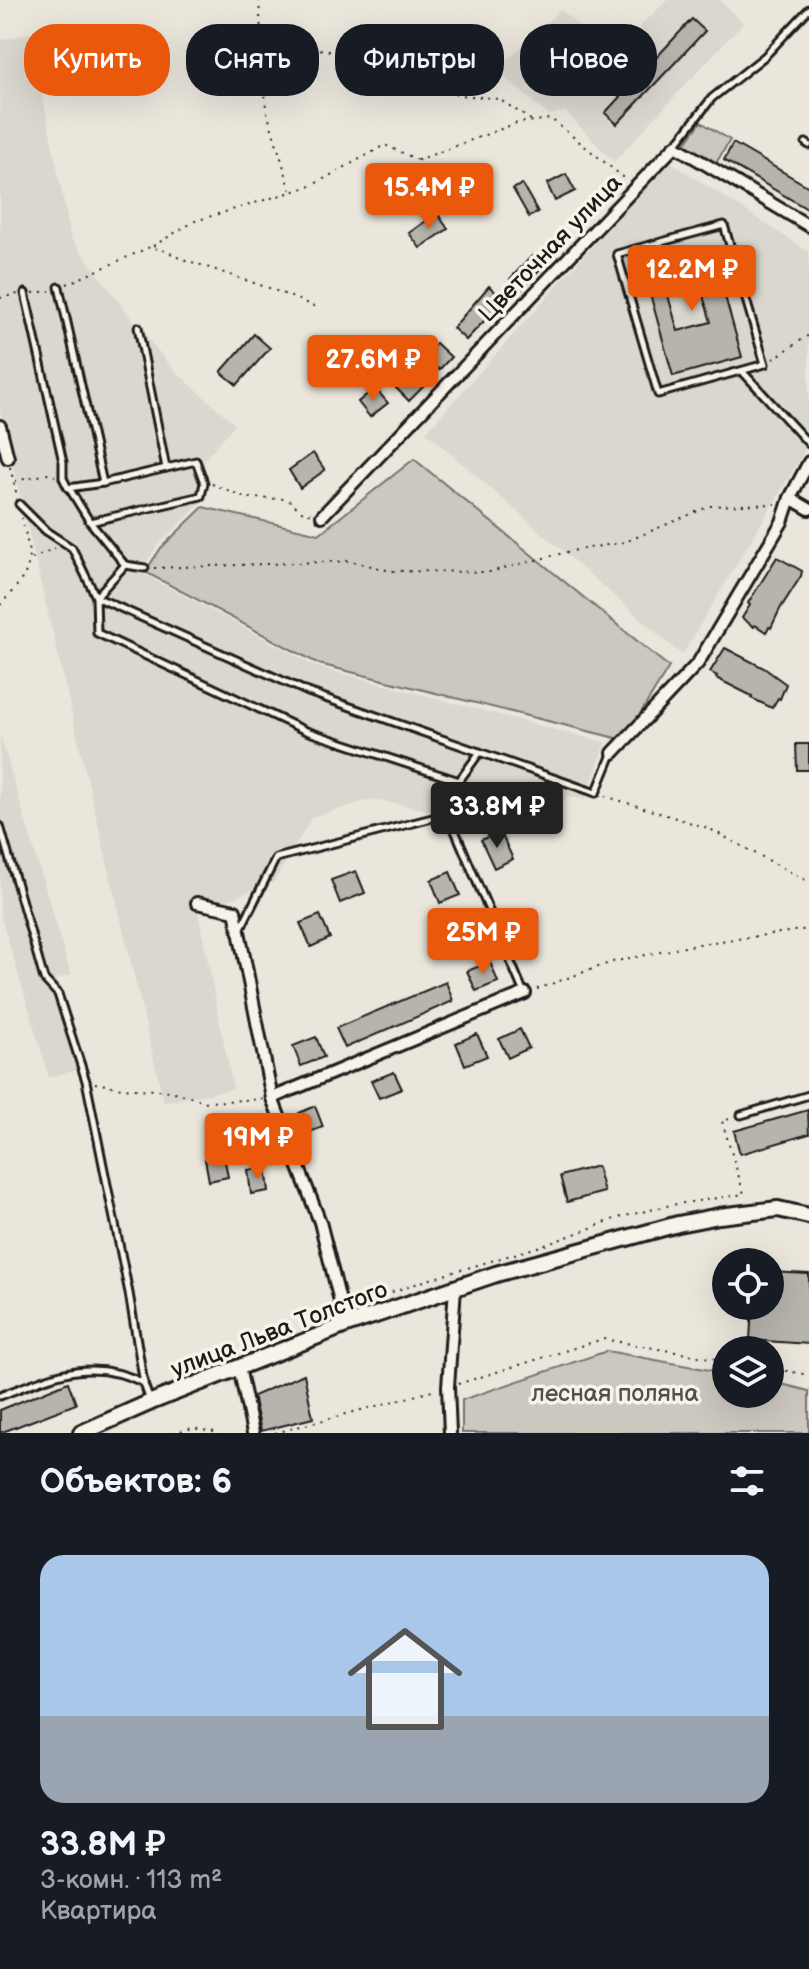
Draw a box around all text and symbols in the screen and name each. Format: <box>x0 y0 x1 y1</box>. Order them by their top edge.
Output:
chip: Купить <box>24 24 170 96</box>
chip: Снять <box>186 24 319 96</box>
chip: Фильтры <box>335 24 504 96</box>
chip: Новое <box>520 24 657 96</box>
pin: 15.4M ₽ <box>355 163 503 231</box>
street label: Цветочная улица <box>473 169 628 328</box>
text: 15.4M ₽ <box>383 173 475 204</box>
pin: 12.2M ₽ <box>618 245 766 313</box>
text: 12.2M ₽ <box>646 255 738 286</box>
pin: 27.6M ₽ <box>299 335 447 403</box>
text: 27.6M ₽ <box>325 345 421 376</box>
pin: 33.8M ₽ <box>423 782 571 850</box>
text: 33.8M ₽ <box>449 792 545 823</box>
pin: 25M ₽ <box>427 908 539 976</box>
text: 25M ₽ <box>445 918 521 949</box>
pin: 19M ₽ <box>202 1113 314 1181</box>
text: 19M ₽ <box>223 1123 293 1154</box>
map controls <box>712 1248 784 1408</box>
button: locate <box>712 1248 784 1320</box>
street label: улица Льва Толстого <box>167 1275 391 1384</box>
button: layers <box>712 1336 784 1408</box>
park label: лесная поляна <box>531 1379 699 1408</box>
icon: filters <box>725 1459 769 1503</box>
text: Объектов: 6 <box>40 1461 232 1502</box>
icon: home <box>333 1607 477 1751</box>
text: 33.8M ₽ <box>40 1824 166 1865</box>
text: 3-комн. · 113 m² <box>40 1865 222 1896</box>
text: Квартира <box>40 1896 157 1927</box>

